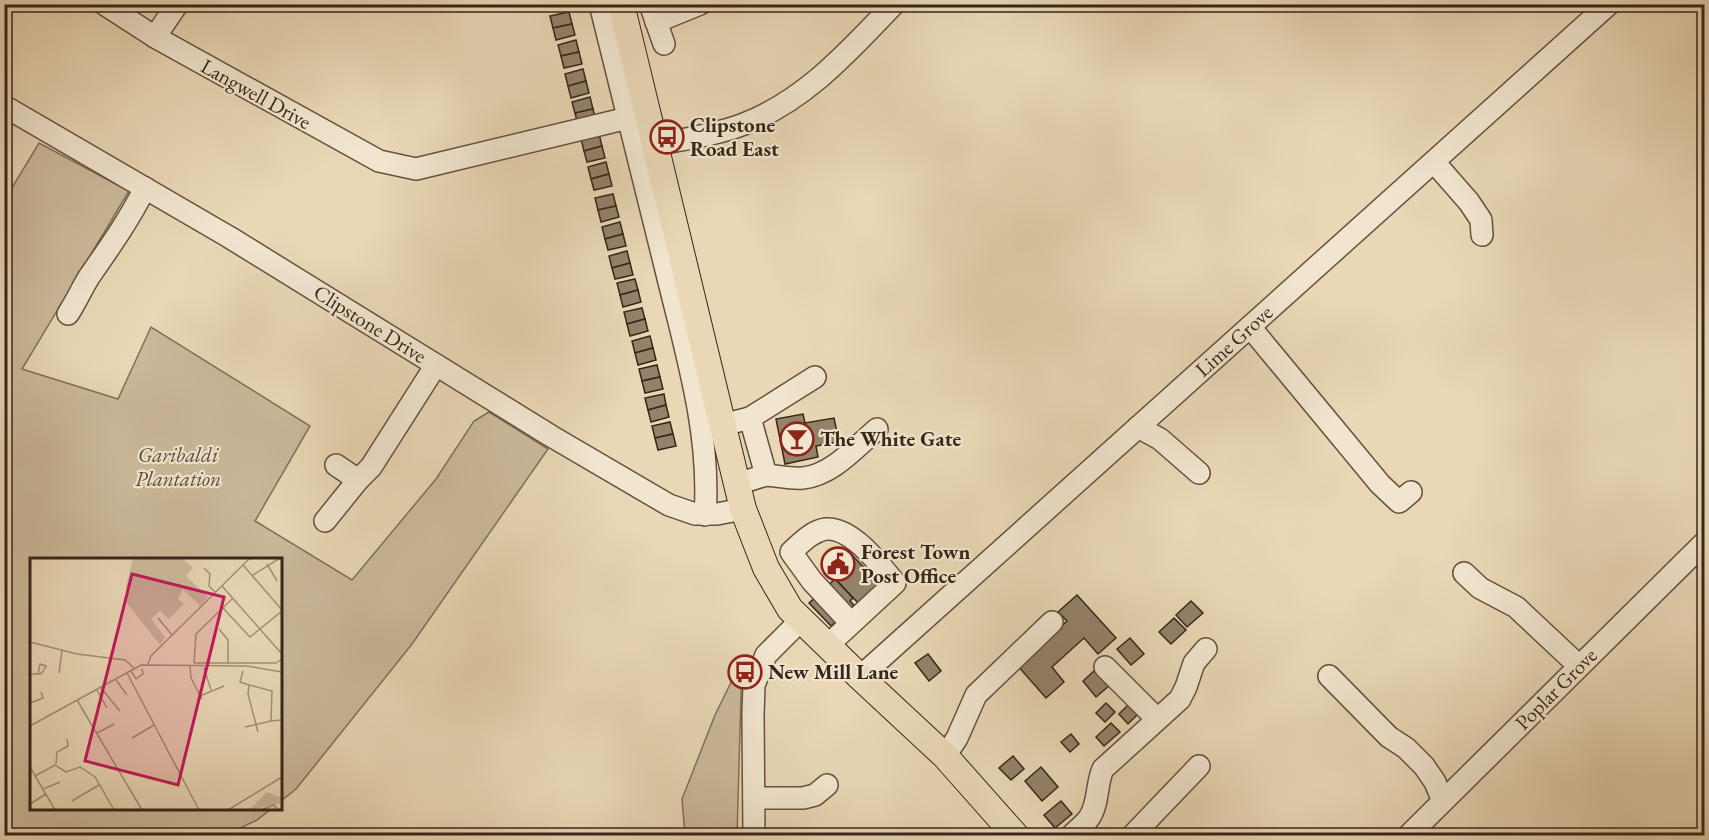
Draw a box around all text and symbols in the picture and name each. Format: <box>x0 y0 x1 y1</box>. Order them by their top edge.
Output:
street label: Langwell Drive <box>196 52 316 135</box>
place label: Clipstone Road East <box>690 111 779 162</box>
bus stop icon: Clipstone Road East <box>649 119 685 155</box>
street label: Clipstone Drive <box>309 278 432 369</box>
street label: Lime Grove <box>1189 299 1278 383</box>
bar icon: The White Gate <box>779 421 815 457</box>
place label: The White Gate <box>820 425 962 452</box>
park label: Garibaldi Plantation <box>135 441 221 492</box>
place label: Forest Town Post Office <box>861 538 971 589</box>
public building icon: Forest Town Post Office <box>820 546 856 582</box>
inset map <box>30 558 282 810</box>
street label: Poplar Grove <box>1509 642 1602 735</box>
bus stop icon: New Mill Lane <box>727 654 763 690</box>
place label: New Mill Lane <box>768 658 899 685</box>

